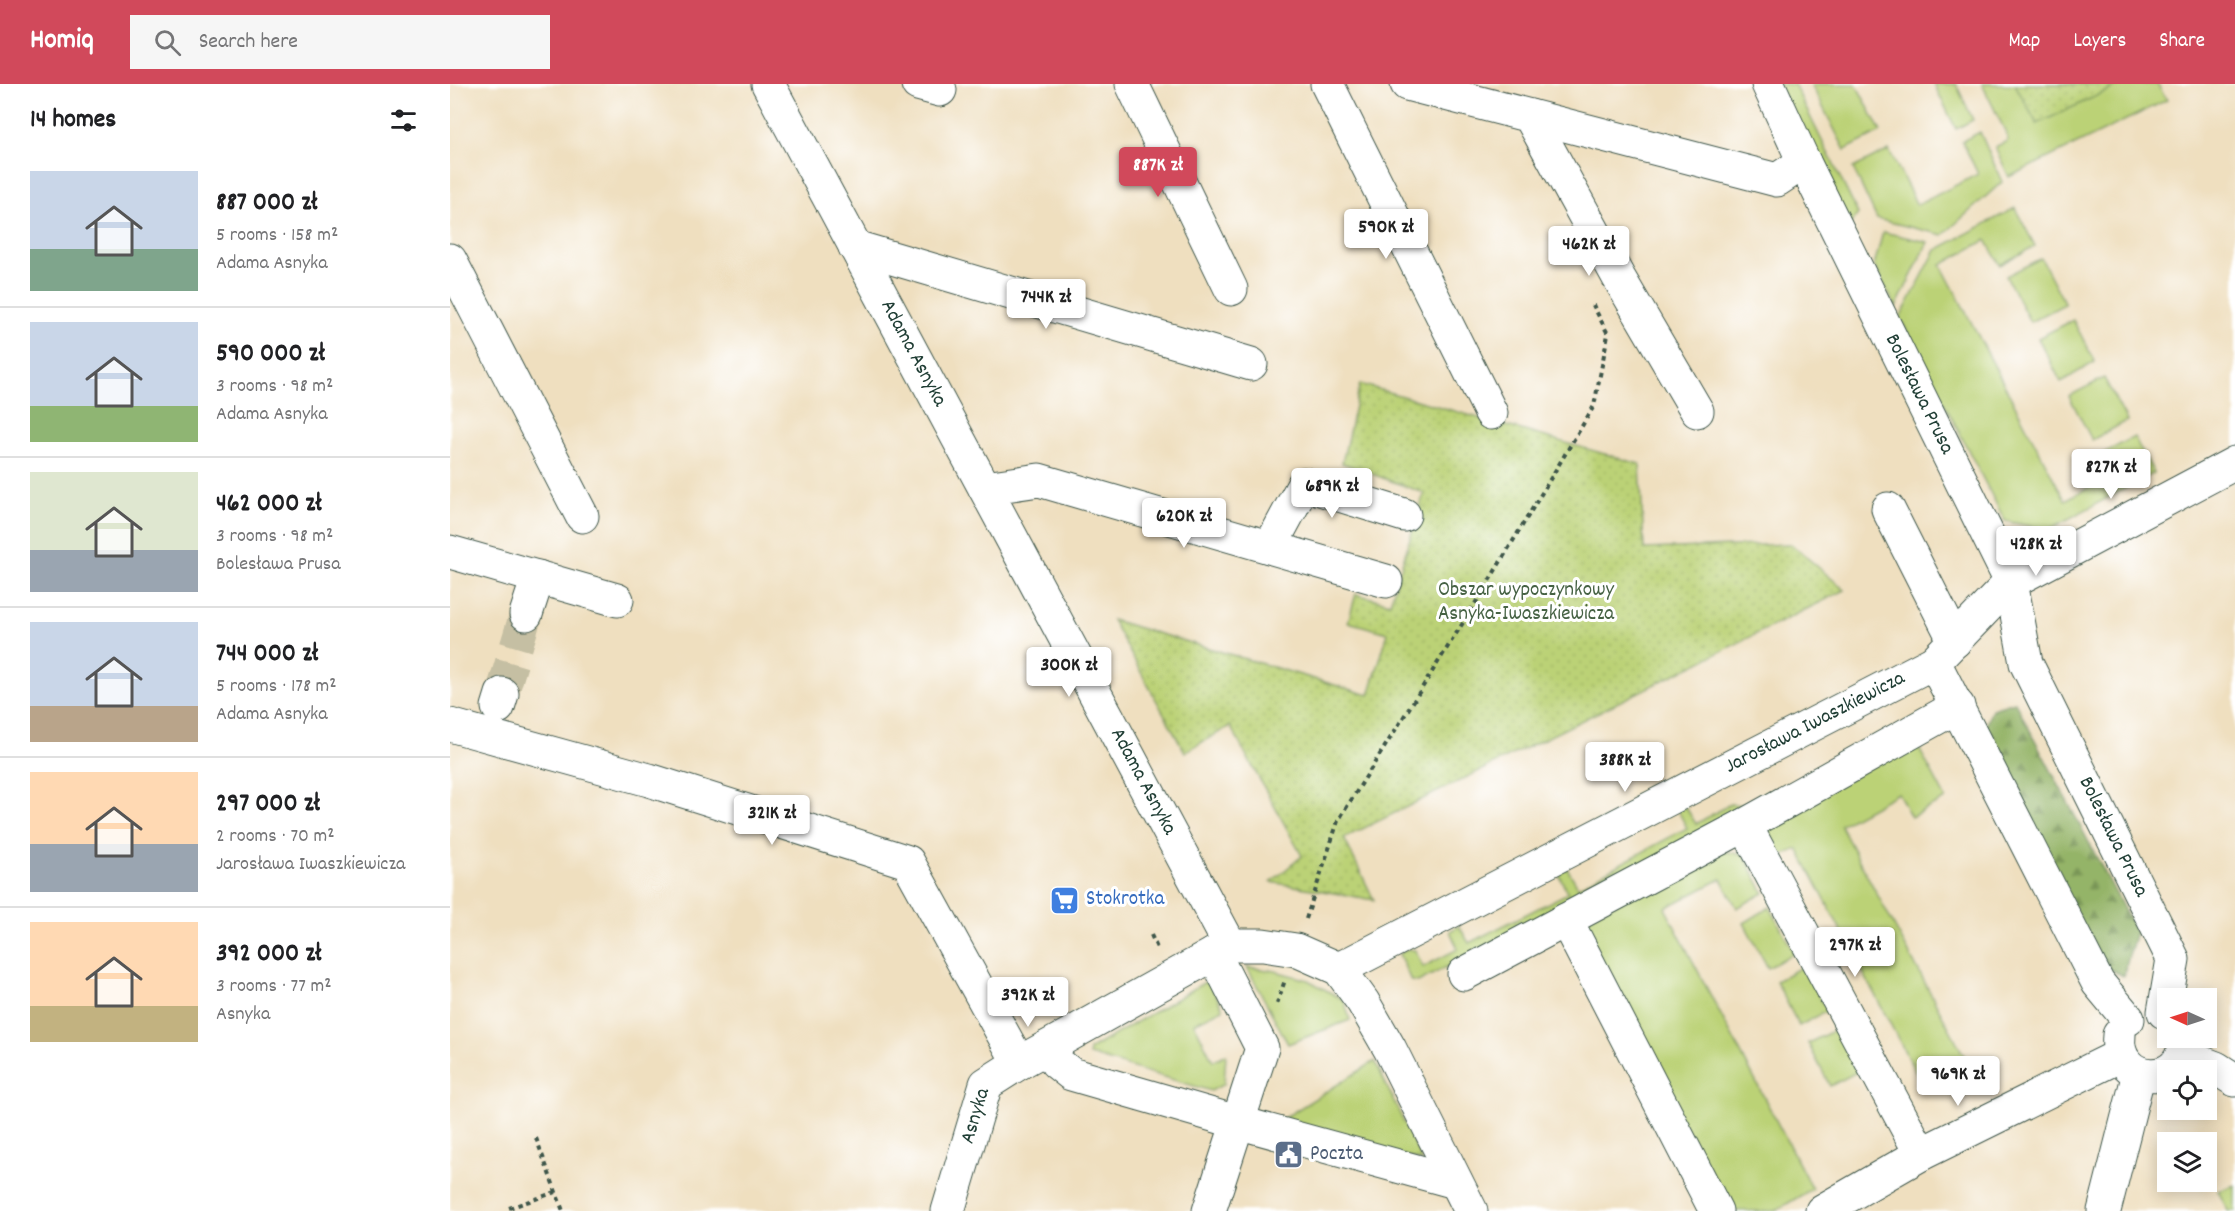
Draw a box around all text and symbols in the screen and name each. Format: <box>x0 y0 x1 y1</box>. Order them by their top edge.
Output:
search box <box>130 15 550 69</box>
text: Homiq <box>30 22 94 62</box>
icon: search <box>151 26 184 59</box>
text: Search here <box>199 27 298 58</box>
text: Map <box>2009 27 2040 57</box>
text: Layers <box>2073 27 2126 57</box>
text: Share <box>2159 27 2205 57</box>
text: 14 homes <box>30 102 116 139</box>
icon: filters <box>387 104 420 137</box>
pin: 887K zł <box>1103 147 1213 198</box>
text: 887K zł <box>1133 152 1183 180</box>
text: 887 000 zł <box>216 185 318 222</box>
icon: home <box>78 195 150 267</box>
pin: 590K zł <box>1331 209 1441 260</box>
text: 590K zł <box>1358 214 1414 242</box>
text: 5 rooms · 158 m² <box>216 222 338 250</box>
pin: 462K zł <box>1534 226 1644 277</box>
text: 462K zł <box>1562 231 1616 259</box>
text: Adama Asnyka <box>216 250 328 278</box>
pin: 744K zł <box>991 279 1101 330</box>
text: 744K zł <box>1021 284 1071 312</box>
street label: Adama Asnyka <box>872 295 954 413</box>
street label: Bolesława Prusa <box>1876 329 1961 461</box>
text: 590 000 zł <box>216 336 325 373</box>
icon: home <box>78 346 150 418</box>
text: 3 rooms · 98 m² <box>216 373 333 401</box>
text: Adama Asnyka <box>216 401 328 429</box>
pin: 827K zł <box>2056 449 2166 500</box>
text: 827K zł <box>2086 454 2136 482</box>
pin: 689K zł <box>1277 468 1387 519</box>
text: 689K zł <box>1305 473 1359 501</box>
text: 462 000 zł <box>216 486 322 523</box>
icon: home <box>78 496 150 568</box>
pin: 620K zł <box>1129 498 1239 549</box>
text: 620K zł <box>1156 503 1212 531</box>
text: 3 rooms · 98 m² <box>216 523 333 551</box>
pin: 428K zł <box>1981 526 2091 577</box>
text: 428K zł <box>2010 531 2062 559</box>
text: Bolesława Prusa <box>216 551 341 579</box>
park label: Obszar wypoczynkowy Asnyka-Iwaszkiewicza <box>1438 576 1615 630</box>
text: 744 000 zł <box>216 636 318 673</box>
icon: home <box>78 646 150 718</box>
pin: 300K zł <box>1014 647 1124 698</box>
text: 300K zł <box>1040 652 1098 680</box>
street label: Jarosława Iwaszkiewicza <box>1720 664 1912 782</box>
text: 5 rooms · 178 m² <box>216 673 337 701</box>
text: Adama Asnyka <box>216 701 328 729</box>
street label: Adama Asnyka <box>1102 723 1184 842</box>
pin: 388K zł <box>1570 742 1680 793</box>
text: 388K zł <box>1599 747 1651 775</box>
street label: Bolesława Prusa <box>2070 772 2156 904</box>
text: 297 000 zł <box>216 786 320 823</box>
pin: 321K zł <box>717 795 827 846</box>
icon: home <box>78 796 150 868</box>
text: 321K zł <box>748 800 796 828</box>
text: 2 rooms · 70 m² <box>216 823 335 851</box>
text: Jarosława Iwaszkiewicza <box>216 851 405 879</box>
supermarket icon: Stokrotka <box>1049 884 1081 916</box>
place label: Stokrotka <box>1086 885 1165 915</box>
pin: 297K zł <box>1800 927 1910 978</box>
text: 297K zł <box>1829 932 1881 960</box>
text: 392 000 zł <box>216 936 322 973</box>
icon: home <box>78 946 150 1018</box>
text: 3 rooms · 77 m² <box>216 973 332 1001</box>
pin: 392K zł <box>973 977 1083 1028</box>
text: 392K zł <box>1001 982 1055 1010</box>
north arrow <box>2157 988 2217 1048</box>
map controls <box>2157 988 2217 1192</box>
text: Asnyka <box>216 1001 270 1029</box>
pin: 969K zł <box>1903 1056 2013 1107</box>
button: locate <box>2157 1060 2217 1120</box>
text: 969K zł <box>1931 1061 1985 1089</box>
street label: Asnyka <box>954 1083 999 1148</box>
button: layers <box>2157 1132 2217 1192</box>
public building icon: Poczta <box>1273 1139 1305 1171</box>
place label: Poczta <box>1310 1140 1364 1170</box>

